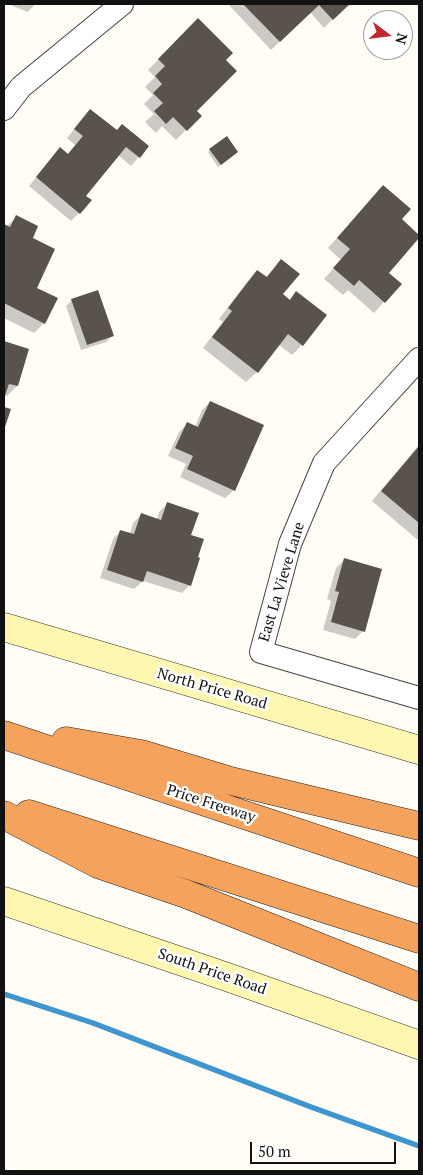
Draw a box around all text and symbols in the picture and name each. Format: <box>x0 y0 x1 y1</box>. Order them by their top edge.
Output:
north arrow <box>363 10 413 60</box>
text: N <box>391 31 413 46</box>
street label: East La Vieve Lane <box>255 520 309 644</box>
street label: North Price Road <box>155 665 269 713</box>
street label: Price Freeway <box>164 781 258 827</box>
street label: South Price Road <box>155 945 269 999</box>
scale bar <box>253 1132 399 1164</box>
text: 50 m <box>258 1141 291 1161</box>

